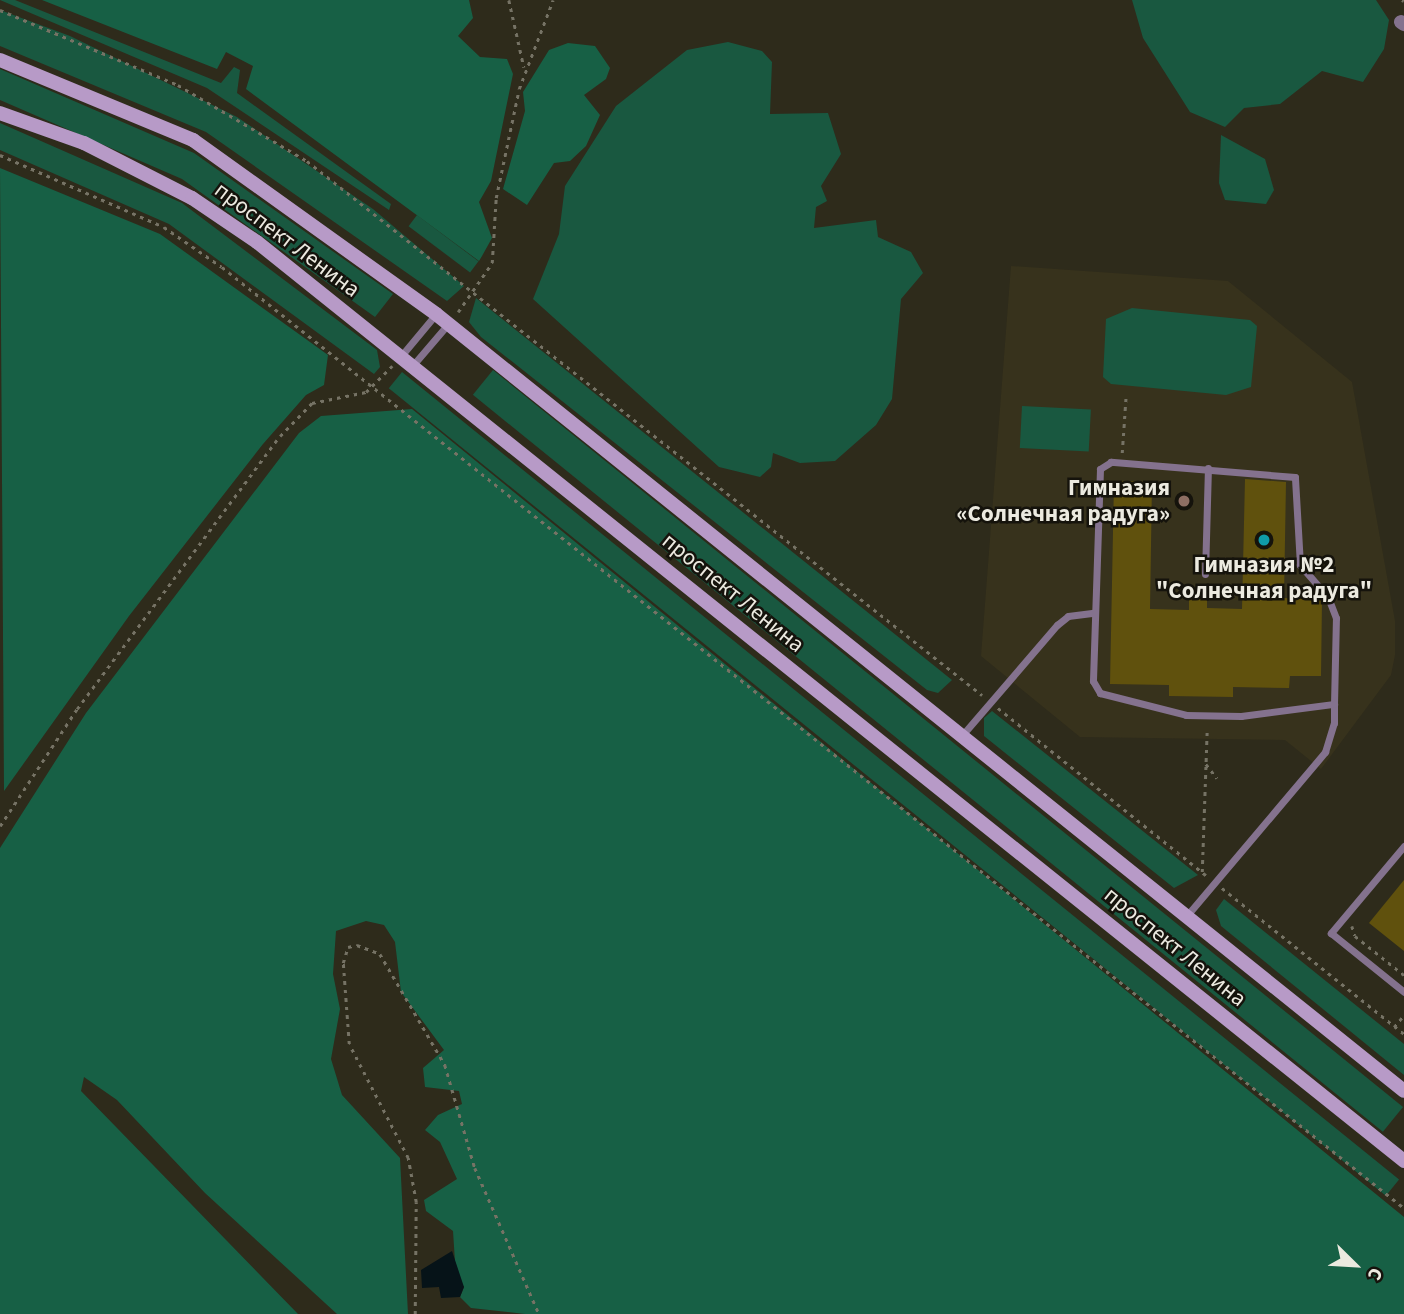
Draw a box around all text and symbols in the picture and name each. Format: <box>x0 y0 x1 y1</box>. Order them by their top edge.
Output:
street label: проспект Ленина <box>209 176 365 304</box>
place label: Гимназия «Солнечная радуга» <box>957 474 1170 528</box>
marker: Гимназия «Солнечная радуга» <box>1176 493 1192 509</box>
street label: проспект Ленина <box>656 527 810 659</box>
marker: Гимназия №2 "Солнечная радуга" <box>1256 532 1272 548</box>
place label: Гимназия №2 "Солнечная радуга" <box>1156 551 1372 605</box>
street label: проспект Ленина <box>1098 881 1252 1013</box>
north arrow <box>1320 1230 1390 1300</box>
text: С <box>1360 1263 1389 1284</box>

